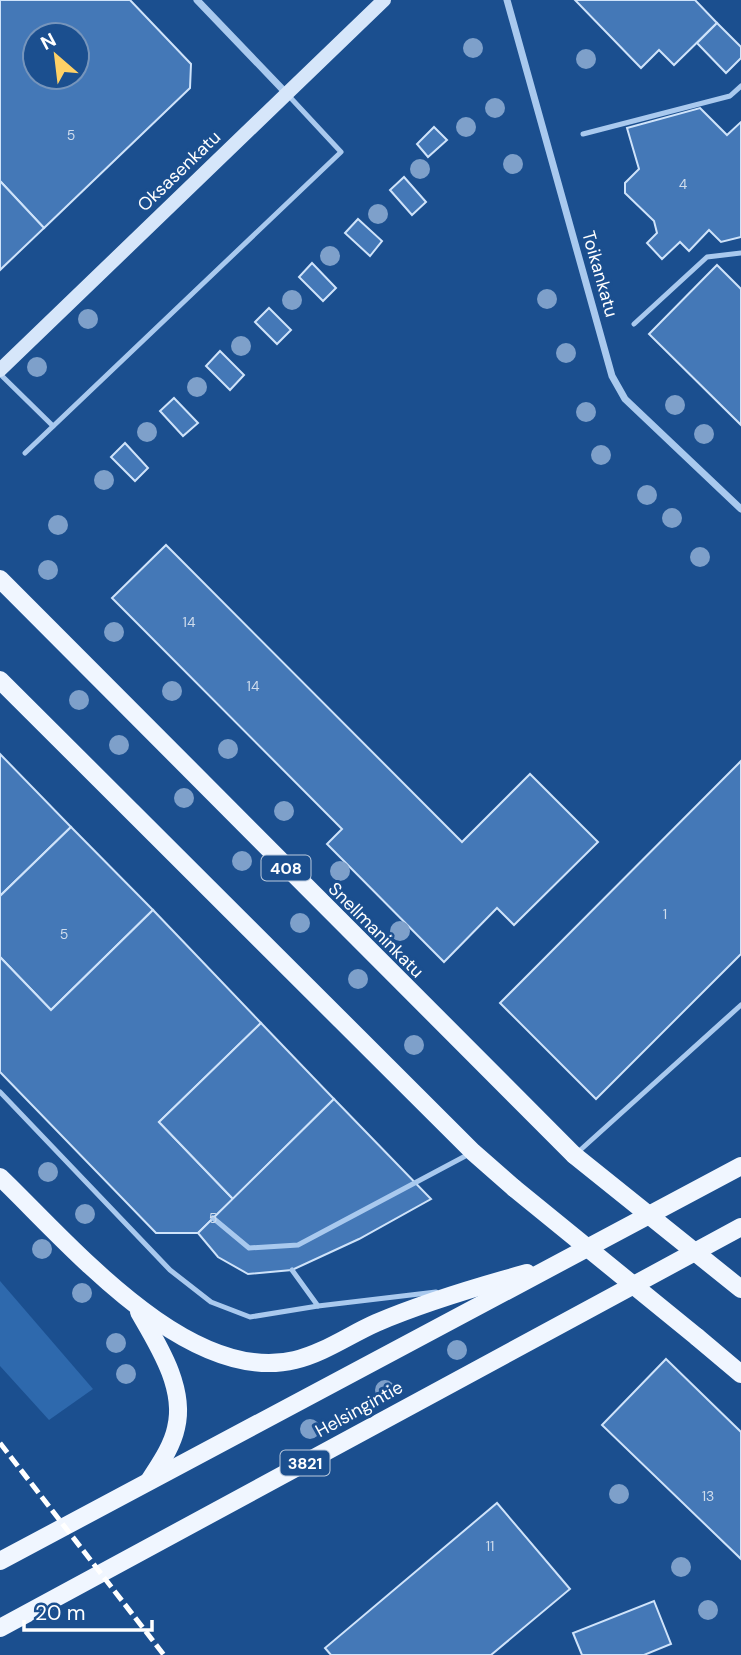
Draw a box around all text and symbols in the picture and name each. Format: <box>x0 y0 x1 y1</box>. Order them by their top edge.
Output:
north arrow <box>21 21 91 91</box>
text: N <box>36 27 60 56</box>
street label: Oksasenkatu <box>132 125 226 217</box>
house number: 5 <box>67 126 75 144</box>
house number: 4 <box>679 175 688 193</box>
street label: Toikankatu <box>576 228 624 320</box>
house number: 14 <box>183 613 196 631</box>
house number: 14 <box>247 677 260 695</box>
road number: 408 <box>262 856 310 880</box>
street label: Snellmaninkatu <box>323 877 429 983</box>
house number: 1 <box>663 905 667 923</box>
house number: 5 <box>60 925 68 943</box>
house number: 5 <box>209 1209 217 1227</box>
street label: Helsingintie <box>311 1375 407 1443</box>
road number: 3821 <box>280 1450 330 1476</box>
house number: 13 <box>702 1487 714 1505</box>
house number: 11 <box>486 1537 494 1555</box>
scale bar <box>24 1588 152 1632</box>
text: 20 m <box>35 1599 86 1627</box>

